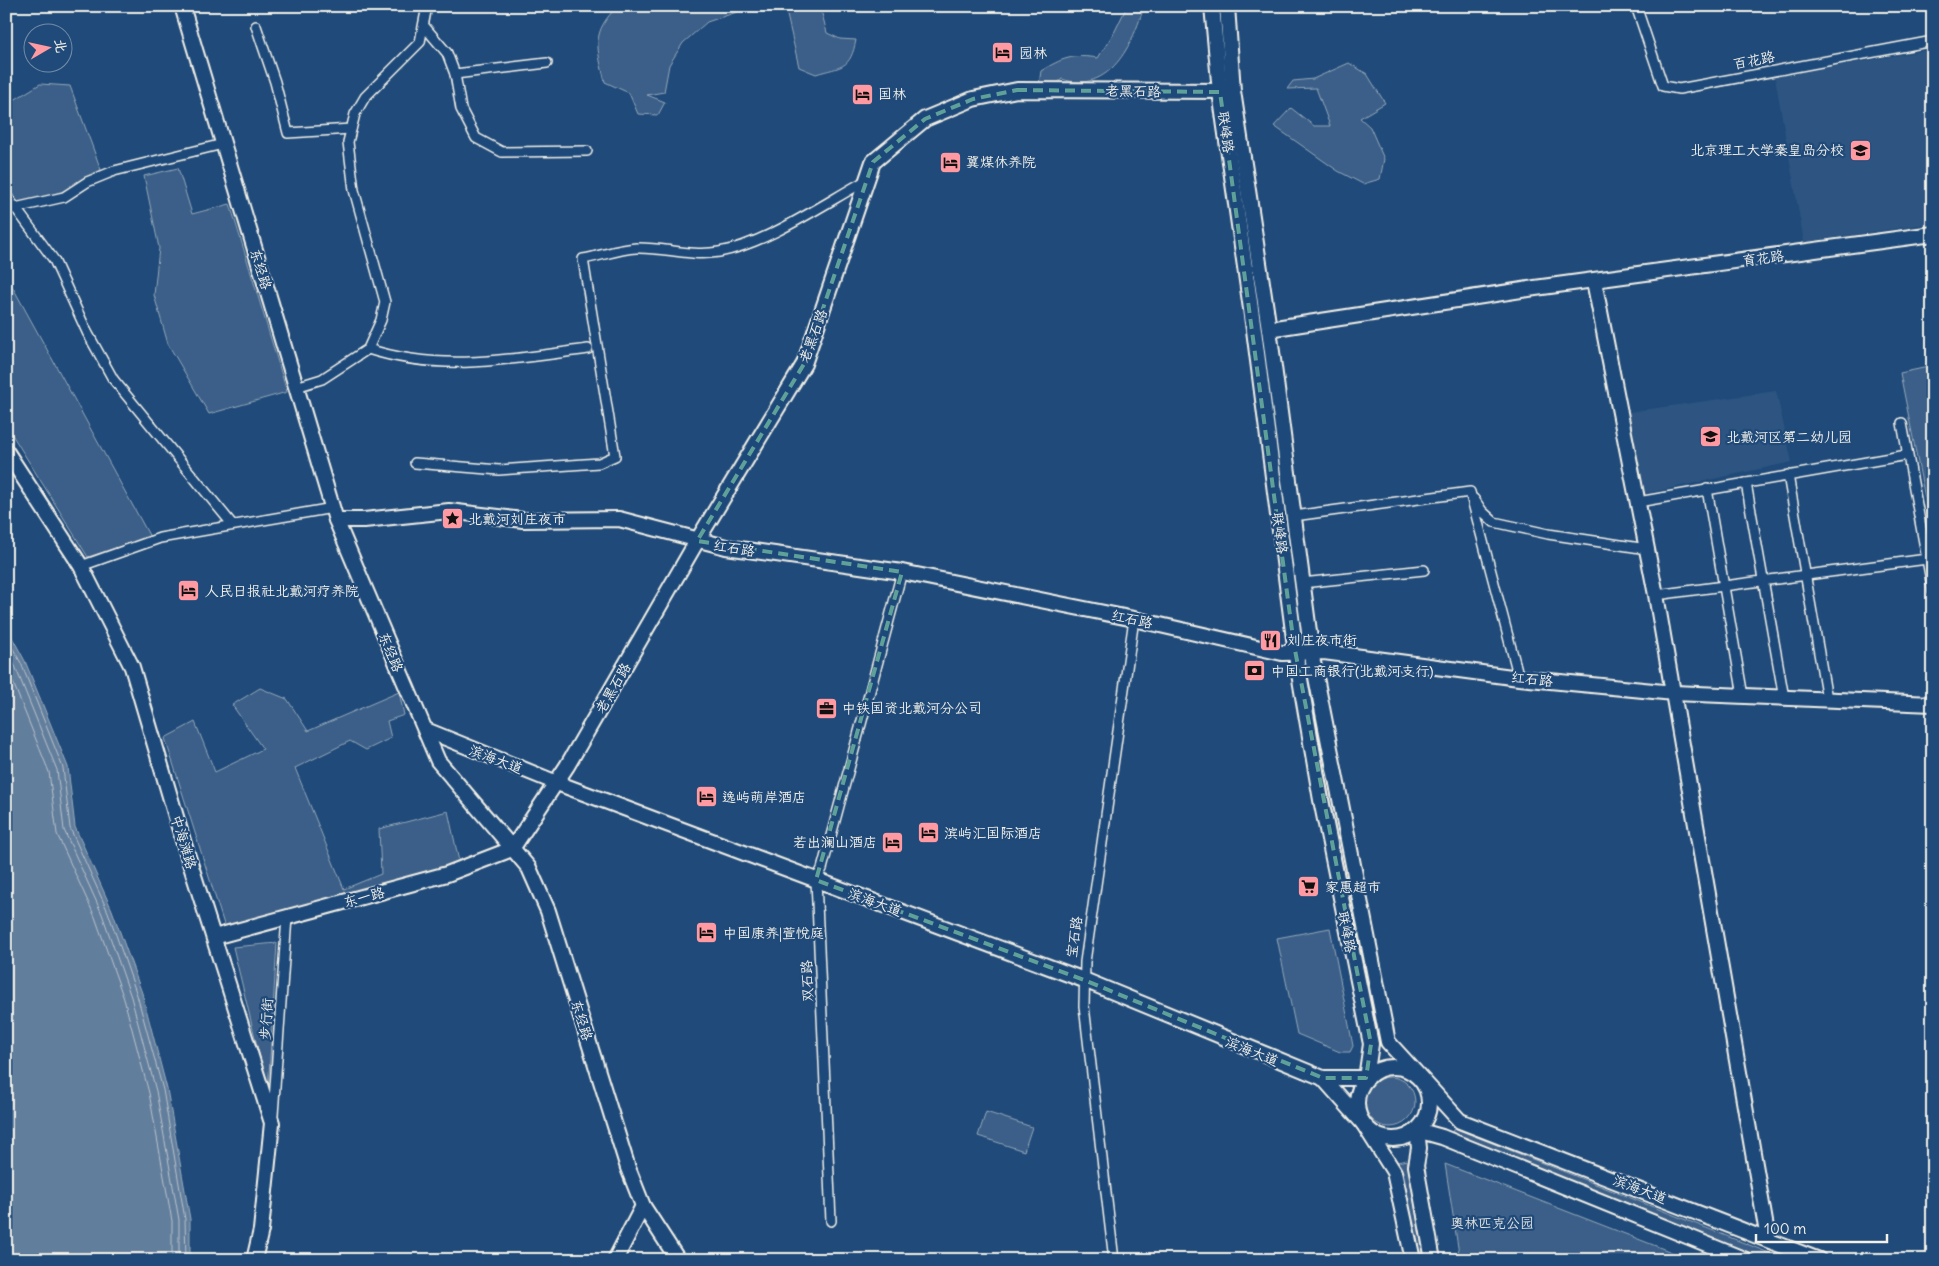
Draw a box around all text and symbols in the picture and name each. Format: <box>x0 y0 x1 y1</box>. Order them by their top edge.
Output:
north arrow <box>22 22 72 72</box>
text: 北 <box>51 38 71 54</box>
hotel icon: 园林 <box>991 41 1015 65</box>
place label: 园林 <box>1019 44 1048 62</box>
street label: 百花路 <box>1732 47 1776 73</box>
hotel icon: 国林 <box>850 82 874 106</box>
street label: 老黑石路 <box>1105 82 1161 100</box>
place label: 国林 <box>878 85 907 103</box>
street label: 联峰路 <box>1214 110 1238 154</box>
school or university icon: 北京理工大学秦皇岛分校 <box>1848 138 1872 162</box>
place label: 北京理工大学秦皇岛分校 <box>1690 141 1844 159</box>
hotel icon: 冀煤休养院 <box>938 150 962 174</box>
place label: 冀煤休养院 <box>966 153 1036 171</box>
street label: 东经路 <box>246 246 276 292</box>
street label: 育花路 <box>1741 246 1785 270</box>
street label: 老黑石路 <box>795 307 831 365</box>
school or university icon: 北戴河区第二幼儿园 <box>1698 425 1722 449</box>
place label: 北戴河区第二幼儿园 <box>1726 428 1852 446</box>
place icon: 北戴河刘庄夜市 <box>440 507 464 531</box>
place label: 北戴河刘庄夜市 <box>468 510 566 528</box>
street label: 联峰路 <box>1269 511 1291 555</box>
street label: 红石路 <box>712 536 756 560</box>
hotel icon: 人民日报社北戴河疗养院 <box>177 579 201 603</box>
place label: 人民日报社北戴河疗养院 <box>205 582 359 600</box>
street label: 红石路 <box>1110 606 1154 632</box>
restaurant icon: 刘庄夜市街 <box>1259 628 1283 652</box>
street label: 东经路 <box>375 629 407 675</box>
place label: 刘庄夜市街 <box>1287 631 1357 649</box>
street label: 老黑石路 <box>591 659 635 717</box>
bank icon: 中国工商银行(北戴河支行) <box>1243 659 1267 683</box>
place label: 中国工商银行(北戴河支行) <box>1271 662 1433 680</box>
street label: 红石路 <box>1510 668 1554 690</box>
office icon: 中铁国资北戴河分公司 <box>814 696 838 720</box>
place label: 中铁国资北戴河分公司 <box>842 699 982 717</box>
street label: 滨海大道 <box>467 741 525 777</box>
hotel icon: 逸屿萌岸酒店 <box>694 785 718 809</box>
place label: 逸屿萌岸酒店 <box>722 788 806 806</box>
street label: 中海滩路 <box>167 813 201 871</box>
hotel icon: 滨屿汇国际酒店 <box>916 821 940 845</box>
place label: 滨屿汇国际酒店 <box>944 824 1042 842</box>
hotel icon: 若出澜山酒店 <box>881 830 905 854</box>
place label: 若出澜山酒店 <box>793 833 877 851</box>
supermarket icon: 家惠超市 <box>1297 875 1321 899</box>
place label: 家惠超市 <box>1325 878 1381 896</box>
street label: 东一路 <box>341 883 387 911</box>
street label: 滨海大道 <box>846 884 904 920</box>
street label: 联峰路 <box>1334 910 1360 954</box>
street label: 宝石路 <box>1062 915 1086 959</box>
hotel icon: 中国康养|萱悦庭 <box>695 921 719 945</box>
place label: 中国康养|萱悦庭 <box>723 924 824 942</box>
street label: 双石路 <box>797 960 817 1002</box>
street label: 步行街 <box>256 997 276 1041</box>
street label: 东经路 <box>567 997 597 1043</box>
street label: 滨海大道 <box>1223 1032 1281 1070</box>
street label: 滨海大道 <box>1611 1171 1669 1207</box>
scale bar <box>1756 1211 1888 1243</box>
park label: 奥林匹克公园 <box>1450 1214 1534 1232</box>
text: 100 m <box>1764 1219 1806 1238</box>

